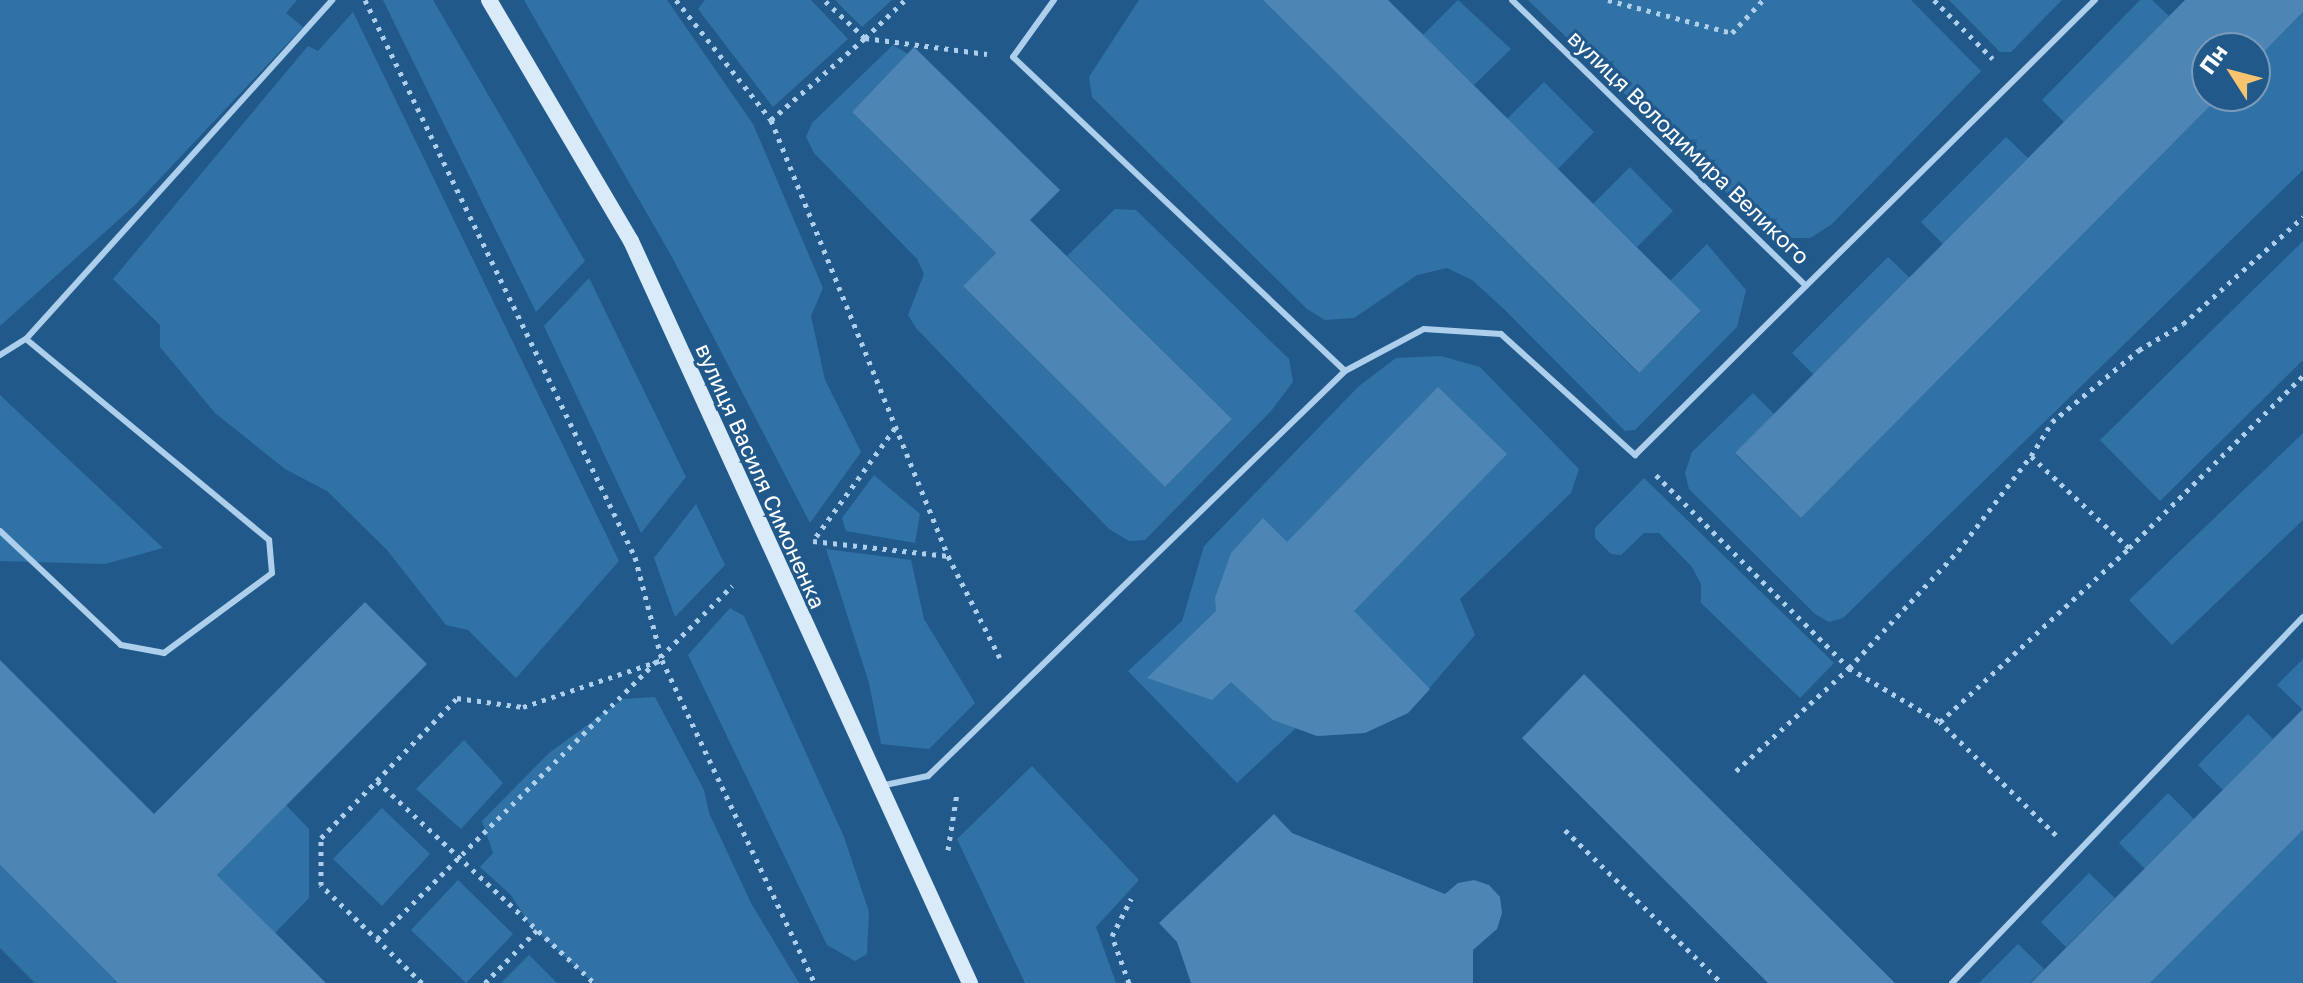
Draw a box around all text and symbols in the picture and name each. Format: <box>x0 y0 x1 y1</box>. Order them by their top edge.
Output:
street label: вулиця Володимира Великого <box>1563 25 1815 269</box>
north arrow <box>2191 32 2271 112</box>
text: Пн <box>2193 39 2233 79</box>
street label: вулиця Василя Симоненка <box>690 339 832 613</box>

